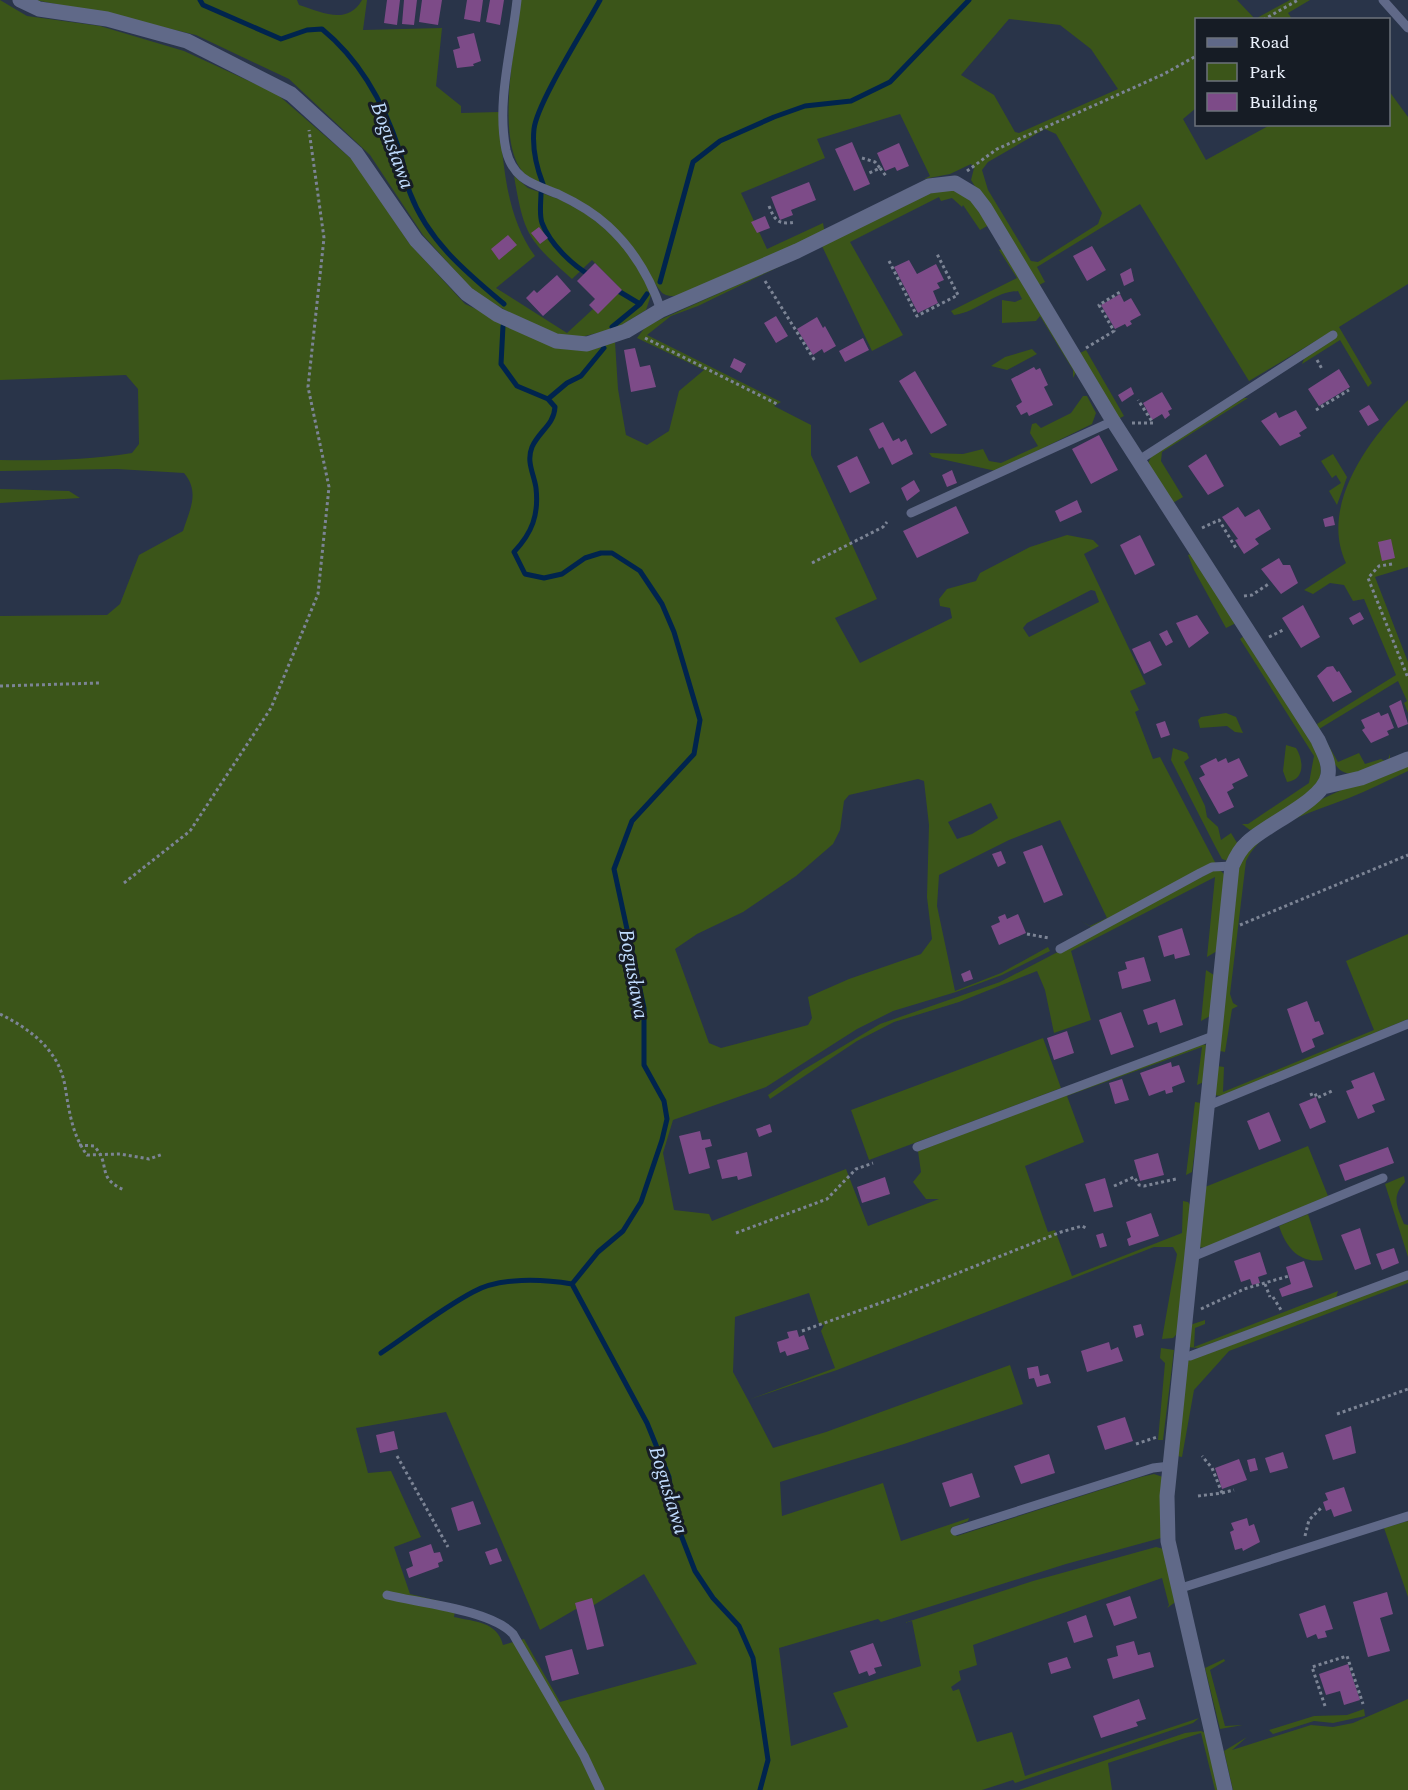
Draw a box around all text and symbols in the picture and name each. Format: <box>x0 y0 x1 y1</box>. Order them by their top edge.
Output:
legend <box>1195 18 1390 126</box>
text: Road <box>1249 29 1290 56</box>
text: Park <box>1249 59 1286 86</box>
text: Building <box>1249 89 1318 116</box>
water label: Bogusława <box>361 97 423 194</box>
water label: Bogusława <box>609 927 657 1022</box>
water label: Bogusława <box>639 1442 697 1539</box>

